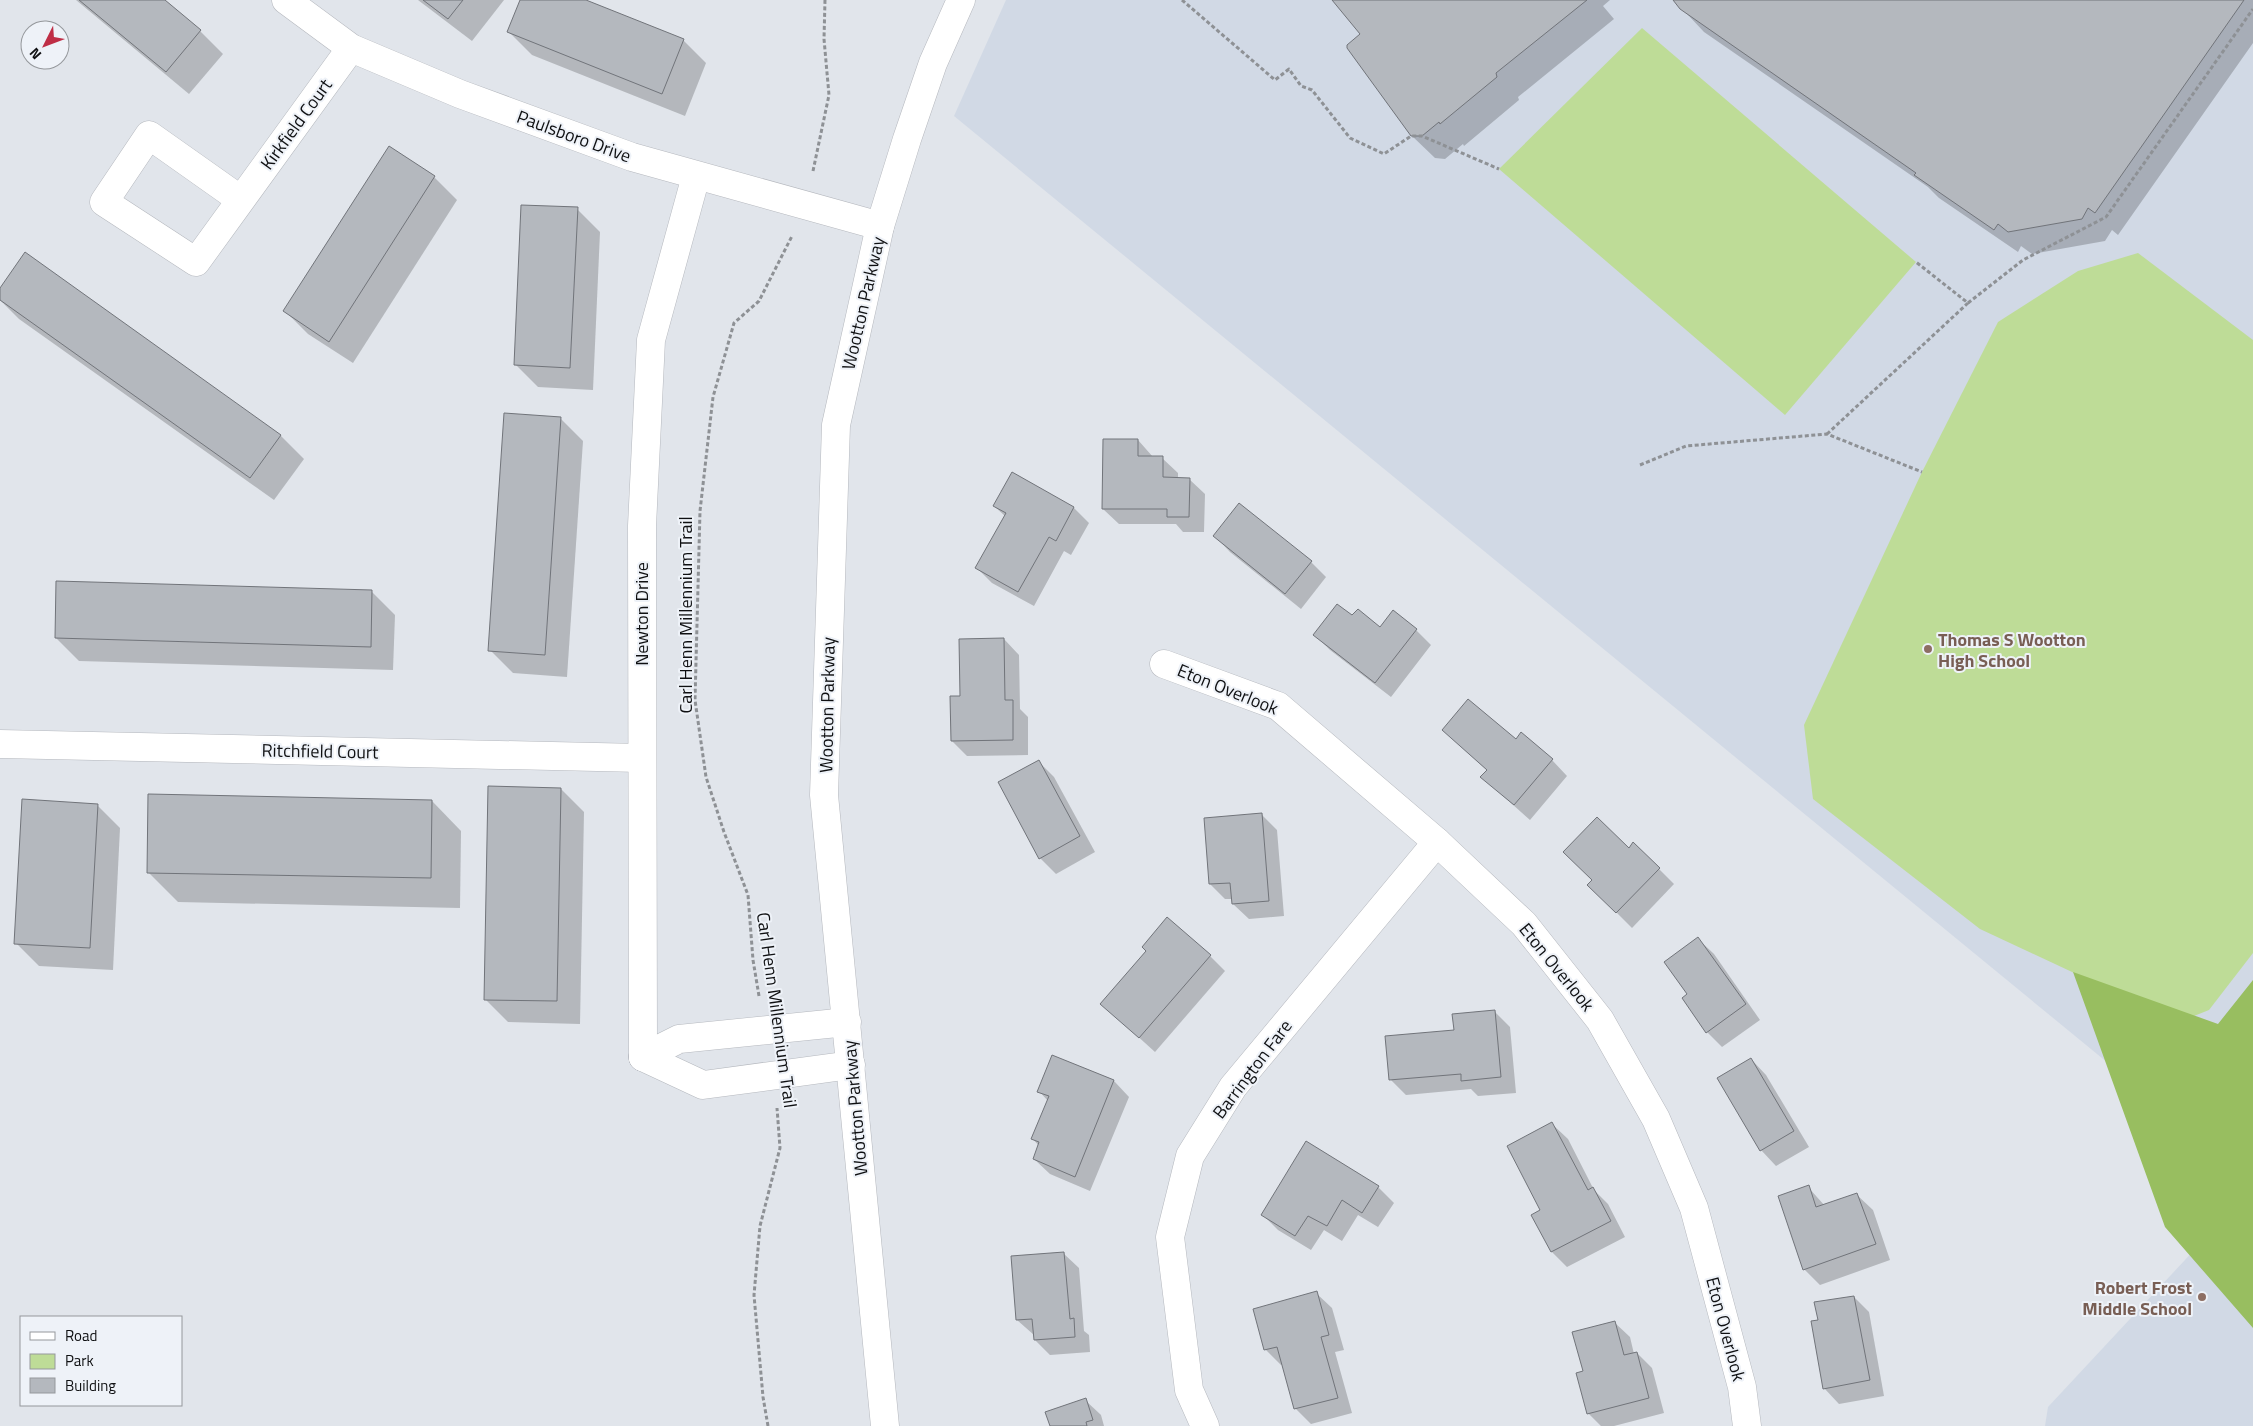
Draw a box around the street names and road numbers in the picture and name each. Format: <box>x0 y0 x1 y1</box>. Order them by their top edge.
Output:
street label: Kirkfield Court <box>254 72 339 175</box>
street label: Paulsboro Drive <box>513 103 635 169</box>
street label: Wootton Parkway <box>835 233 892 372</box>
street label: Carl Henn Millennium Trail <box>672 516 699 714</box>
street label: Newton Drive <box>628 562 655 666</box>
street label: Wootton Parkway <box>812 636 842 773</box>
street label: Eton Overlook <box>1173 656 1283 722</box>
street label: Ritchfield Court <box>261 736 379 766</box>
street label: Carl Henn Millennium Trail <box>750 910 804 1110</box>
street label: Eton Overlook <box>1513 917 1601 1017</box>
street label: Barrington Fare <box>1206 1014 1298 1124</box>
street label: Wootton Parkway <box>836 1039 874 1177</box>
street label: Eton Overlook <box>1699 1274 1753 1384</box>

